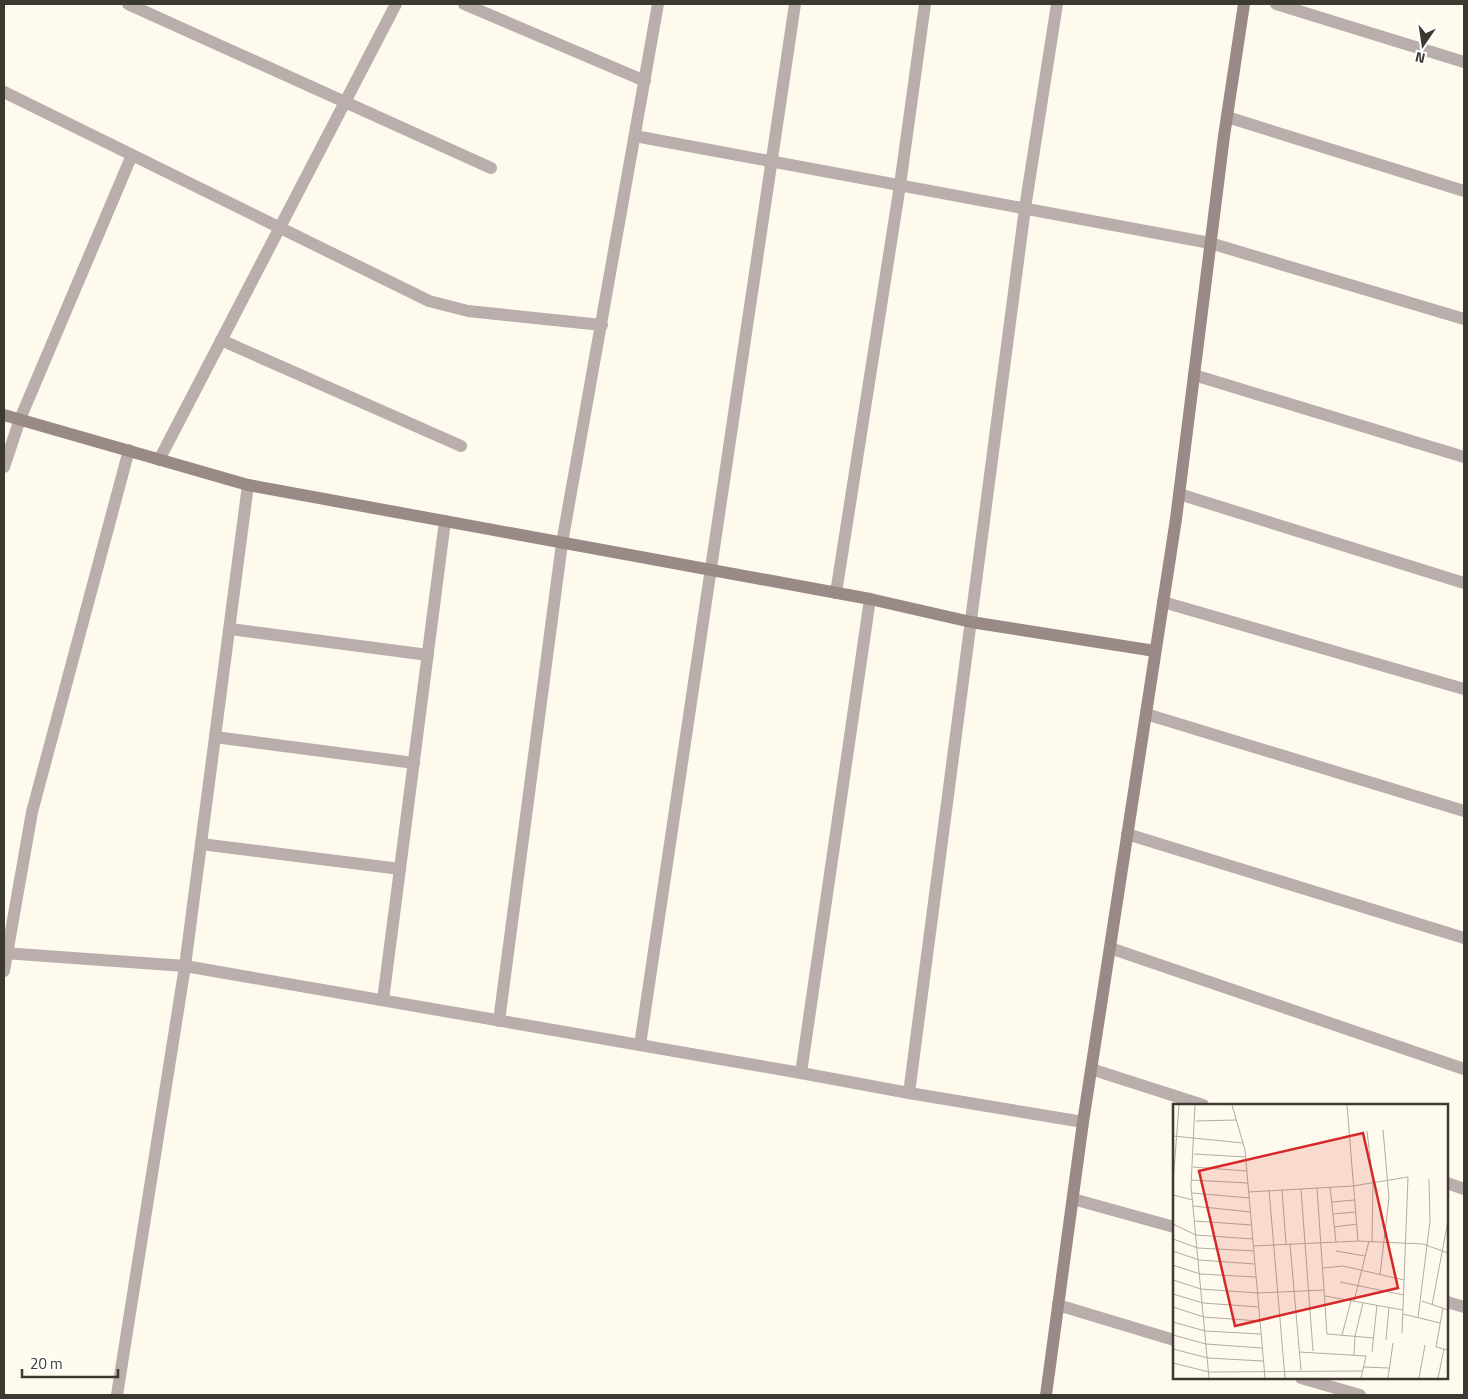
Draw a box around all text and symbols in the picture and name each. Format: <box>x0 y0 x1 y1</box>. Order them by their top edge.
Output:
north arrow <box>1398 20 1448 70</box>
text: N <box>1413 47 1427 69</box>
inset map <box>1173 1104 1448 1379</box>
scale bar <box>22 1346 119 1378</box>
text: 20 m <box>30 1352 63 1375</box>

